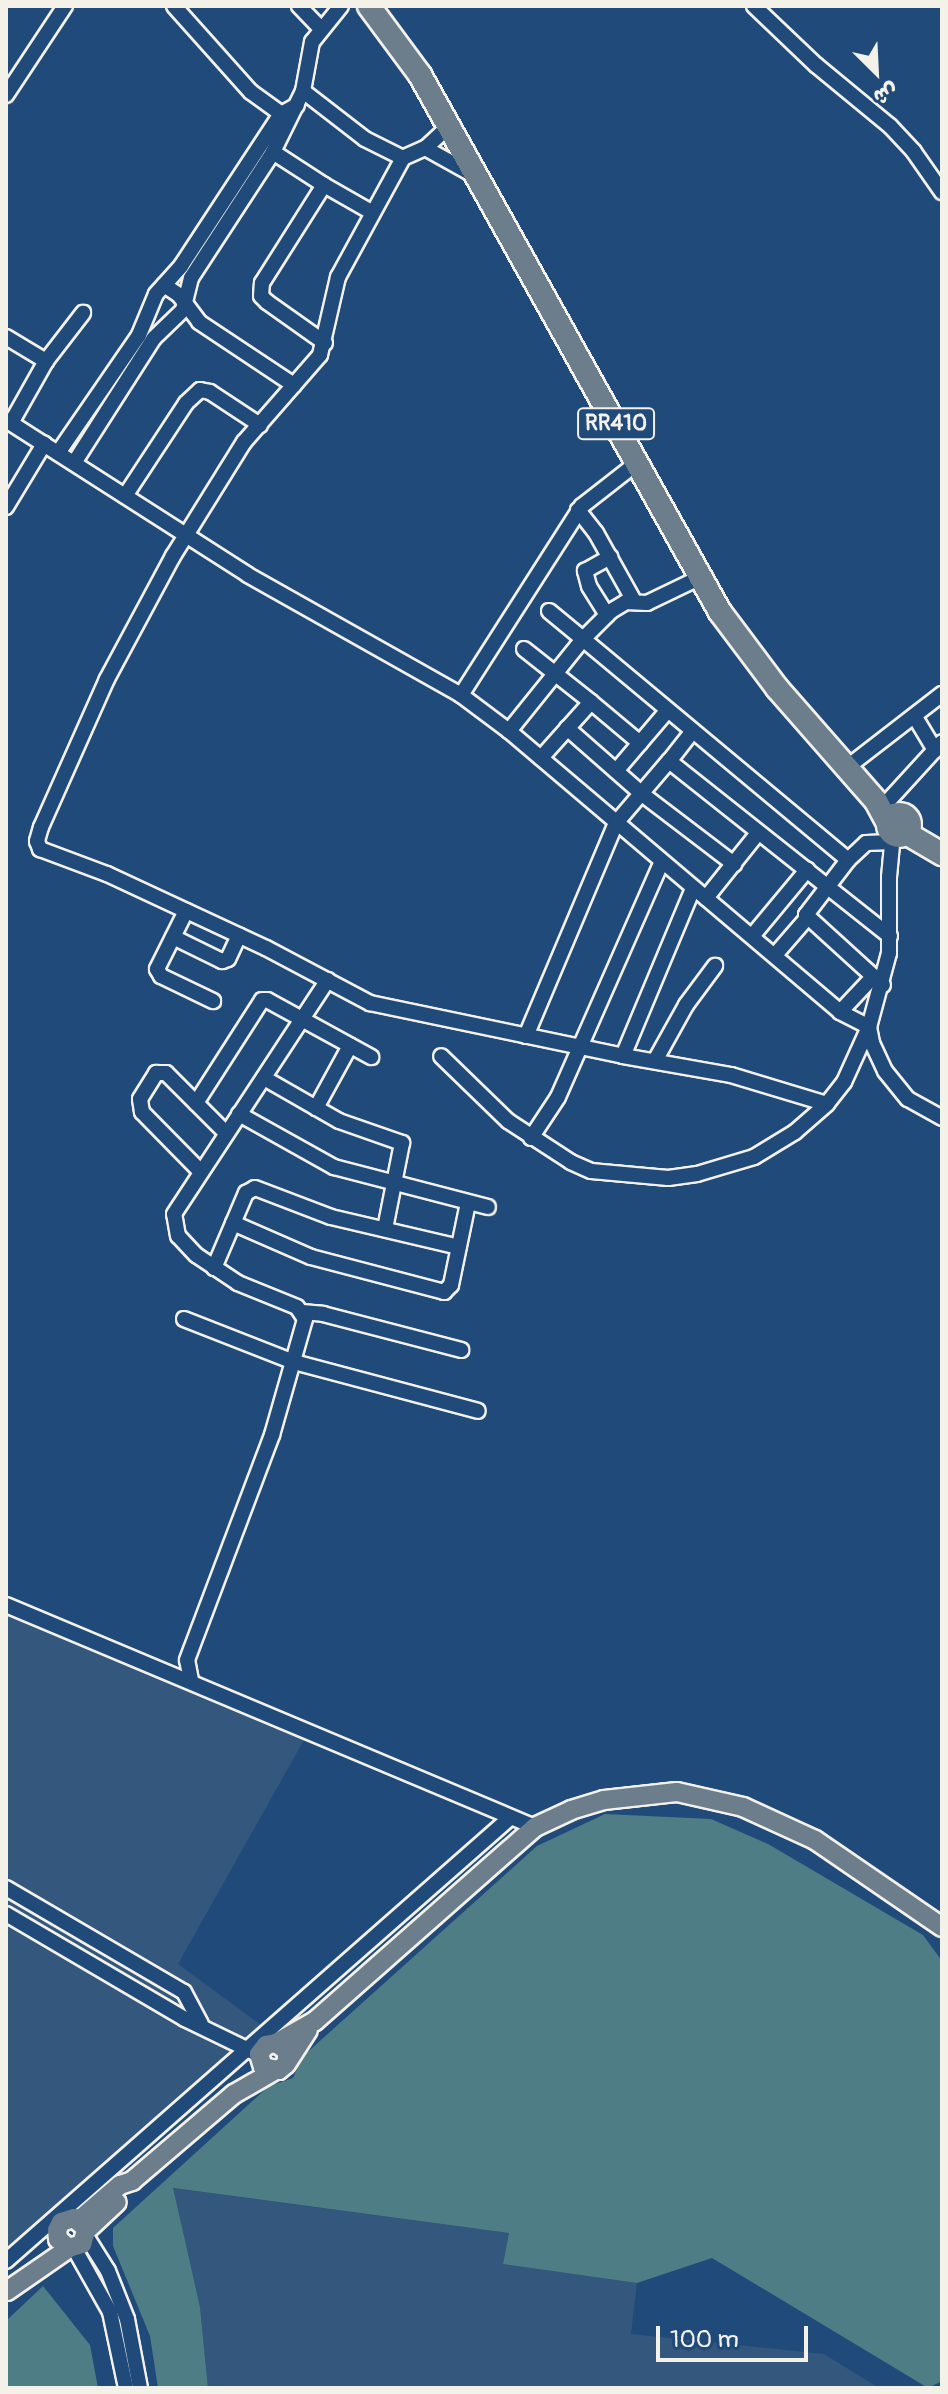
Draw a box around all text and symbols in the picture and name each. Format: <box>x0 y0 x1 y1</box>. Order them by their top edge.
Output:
north arrow <box>836 32 916 112</box>
text: ش <box>869 76 903 112</box>
road number: RR410 <box>576 406 656 442</box>
scale bar <box>660 2310 812 2360</box>
text: 100 m <box>670 2325 739 2354</box>

